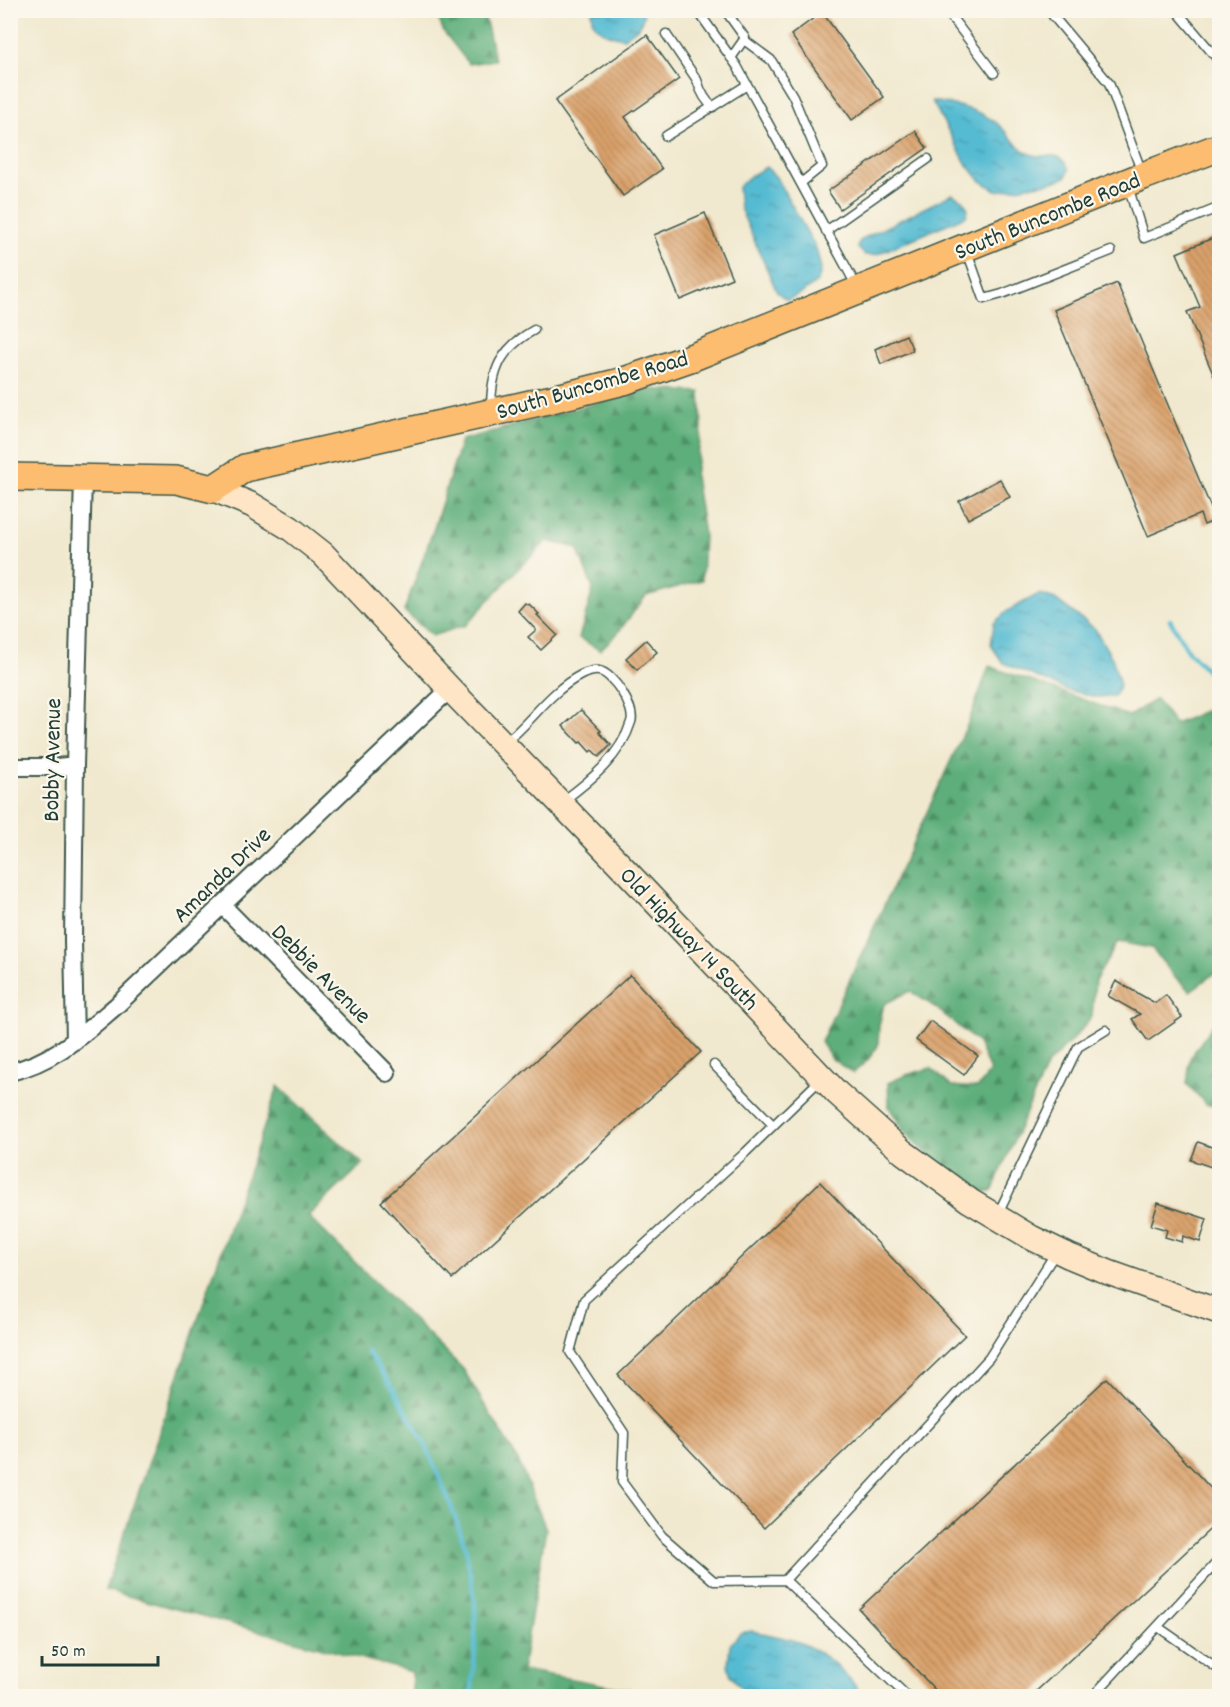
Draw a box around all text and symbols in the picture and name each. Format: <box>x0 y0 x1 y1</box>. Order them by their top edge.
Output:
street label: South Buncombe Road <box>950 165 1146 271</box>
street label: South Buncombe Road <box>493 343 693 431</box>
street label: Bobby Avenue <box>36 698 72 822</box>
street label: Amanda Drive <box>166 820 280 932</box>
street label: Old Highway 14 South <box>610 860 766 1020</box>
street label: Debbie Avenue <box>262 917 378 1033</box>
scale bar <box>42 1629 158 1667</box>
text: 50 m <box>51 1640 86 1665</box>

